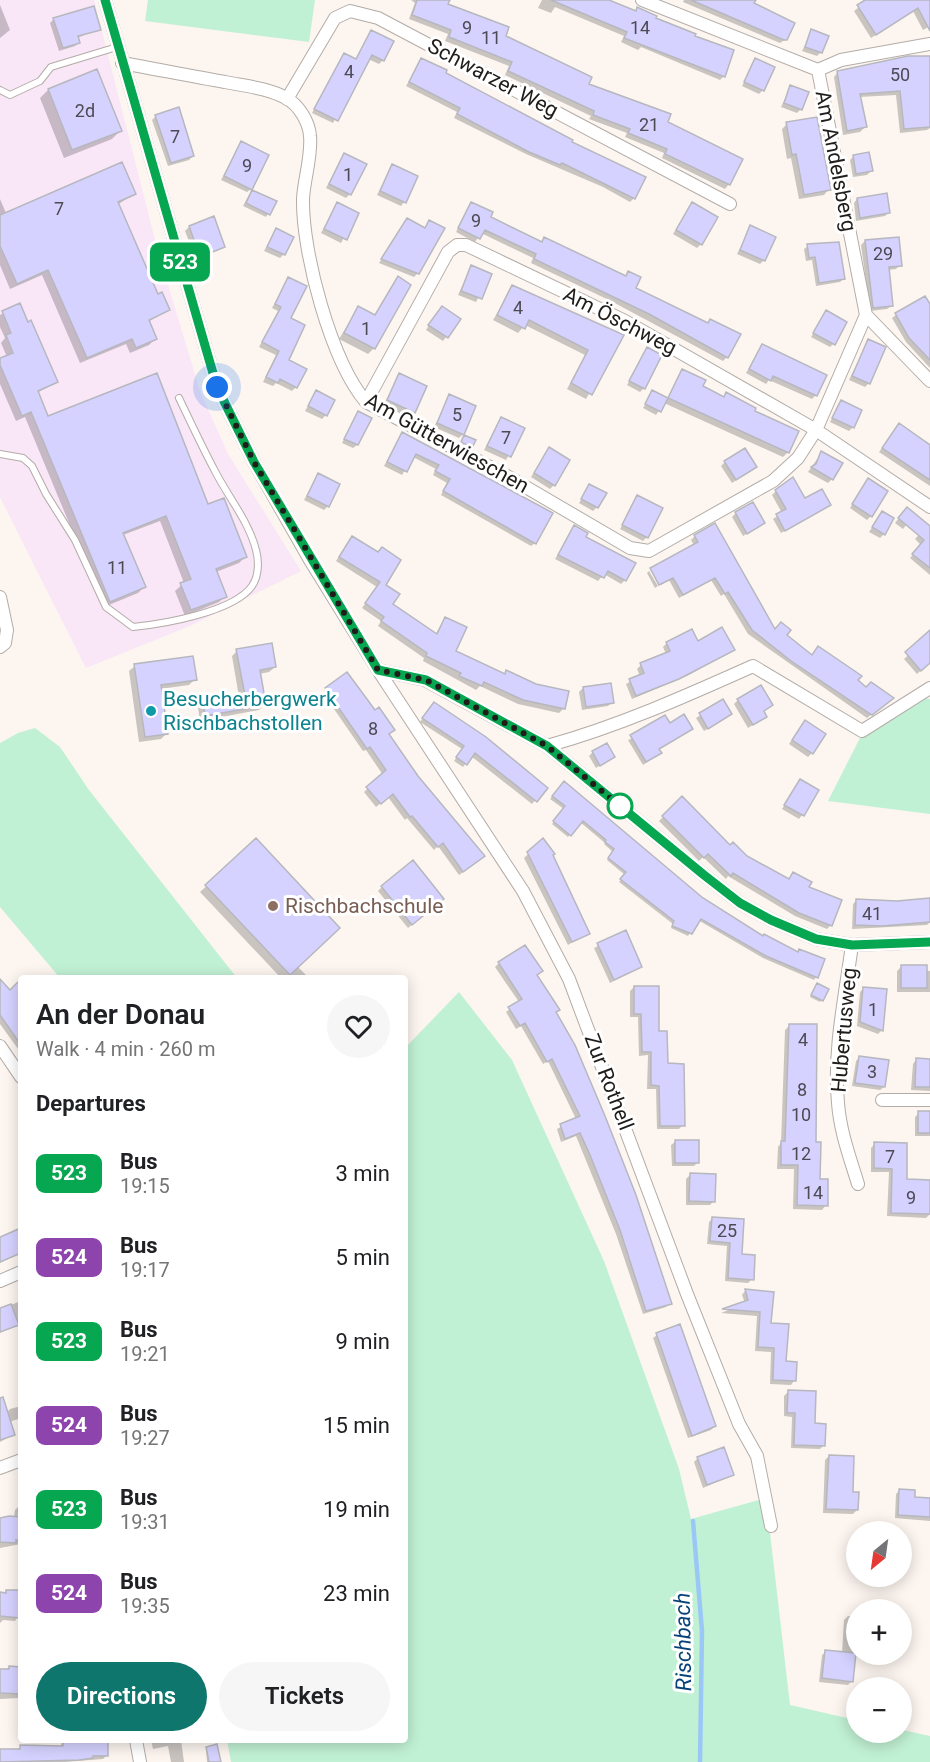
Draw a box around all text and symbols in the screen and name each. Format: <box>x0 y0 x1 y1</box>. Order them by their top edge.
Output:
house number: 9 <box>462 17 472 38</box>
house number: 14 <box>630 17 650 38</box>
house number: 11 <box>481 27 501 48</box>
street label: Schwarzer Weg <box>424 34 562 122</box>
house number: 4 <box>344 61 354 82</box>
house number: 50 <box>890 64 910 85</box>
street label: Am Andelsberg <box>811 88 861 234</box>
house number: 2d <box>75 100 95 121</box>
house number: 21 <box>639 114 659 135</box>
house number: 7 <box>170 126 180 147</box>
house number: 9 <box>242 155 252 176</box>
house number: 1 <box>343 164 353 185</box>
house number: 7 <box>54 198 64 219</box>
house number: 9 <box>471 210 481 231</box>
line badge: 523 <box>146 242 214 282</box>
house number: 29 <box>873 243 893 264</box>
text: 523 <box>162 250 198 274</box>
street label: Am Öschweg <box>559 282 681 360</box>
house number: 4 <box>513 297 523 318</box>
house number: 1 <box>361 318 371 339</box>
your location <box>202 372 232 402</box>
street label: Am Gütterwieschen <box>361 388 533 498</box>
house number: 5 <box>452 404 462 425</box>
house number: 7 <box>501 427 511 448</box>
house number: 11 <box>107 557 127 578</box>
place label: Besucherbergwerk Rischbachstollen <box>163 687 337 735</box>
marker: Besucherbergwerk Rischbachstollen <box>144 704 158 718</box>
house number: 8 <box>368 718 378 739</box>
unlabelled marker <box>607 793 633 819</box>
place label: Rischbachschule <box>285 894 443 918</box>
marker: Rischbachschule <box>266 899 280 913</box>
house number: 41 <box>862 903 882 924</box>
street label: Hubertusweg <box>827 967 861 1093</box>
button: heart <box>327 995 390 1058</box>
text: An der Donau <box>36 998 205 1031</box>
house number: 1 <box>868 999 878 1020</box>
house number: 4 <box>798 1029 808 1050</box>
street label: Zur Rothell <box>580 1031 638 1133</box>
text: Walk · 4 min · 260 m <box>36 1037 215 1061</box>
house number: 3 <box>867 1061 877 1082</box>
house number: 8 <box>797 1079 807 1100</box>
text: Departures <box>36 1091 146 1116</box>
house number: 10 <box>791 1104 811 1125</box>
house number: 12 <box>791 1143 811 1164</box>
house number: 7 <box>885 1146 895 1167</box>
text: Bus <box>120 1149 158 1174</box>
text: 523 <box>51 1161 87 1185</box>
text: 3 min <box>335 1161 390 1186</box>
text: 19:15 <box>120 1174 170 1198</box>
house number: 14 <box>803 1182 823 1203</box>
house number: 9 <box>906 1187 916 1208</box>
house number: 25 <box>717 1220 737 1241</box>
text: Bus <box>120 1233 158 1258</box>
text: 524 <box>51 1245 87 1269</box>
text: 5 min <box>335 1245 390 1270</box>
text: 19:17 <box>120 1258 170 1282</box>
text: Bus <box>120 1317 158 1342</box>
text: 523 <box>51 1329 87 1353</box>
text: 9 min <box>335 1329 390 1354</box>
text: 19:21 <box>120 1342 170 1366</box>
text: Bus <box>120 1401 158 1426</box>
text: 524 <box>51 1413 87 1437</box>
text: 15 min <box>323 1413 390 1438</box>
text: 19:27 <box>120 1426 170 1450</box>
text: Bus <box>120 1485 158 1510</box>
text: 523 <box>51 1497 87 1521</box>
text: 19 min <box>323 1497 390 1522</box>
text: 19:31 <box>120 1510 170 1534</box>
north arrow <box>846 1521 912 1587</box>
map controls <box>846 1521 912 1743</box>
text: Bus <box>120 1569 158 1594</box>
text: 524 <box>51 1581 87 1605</box>
text: 23 min <box>323 1581 390 1606</box>
water label: Rischbach <box>670 1592 696 1692</box>
text: 19:35 <box>120 1594 170 1618</box>
button: + <box>846 1599 912 1665</box>
button: Directions <box>36 1662 207 1731</box>
button: Tickets <box>219 1662 390 1731</box>
button: − <box>846 1677 912 1743</box>

